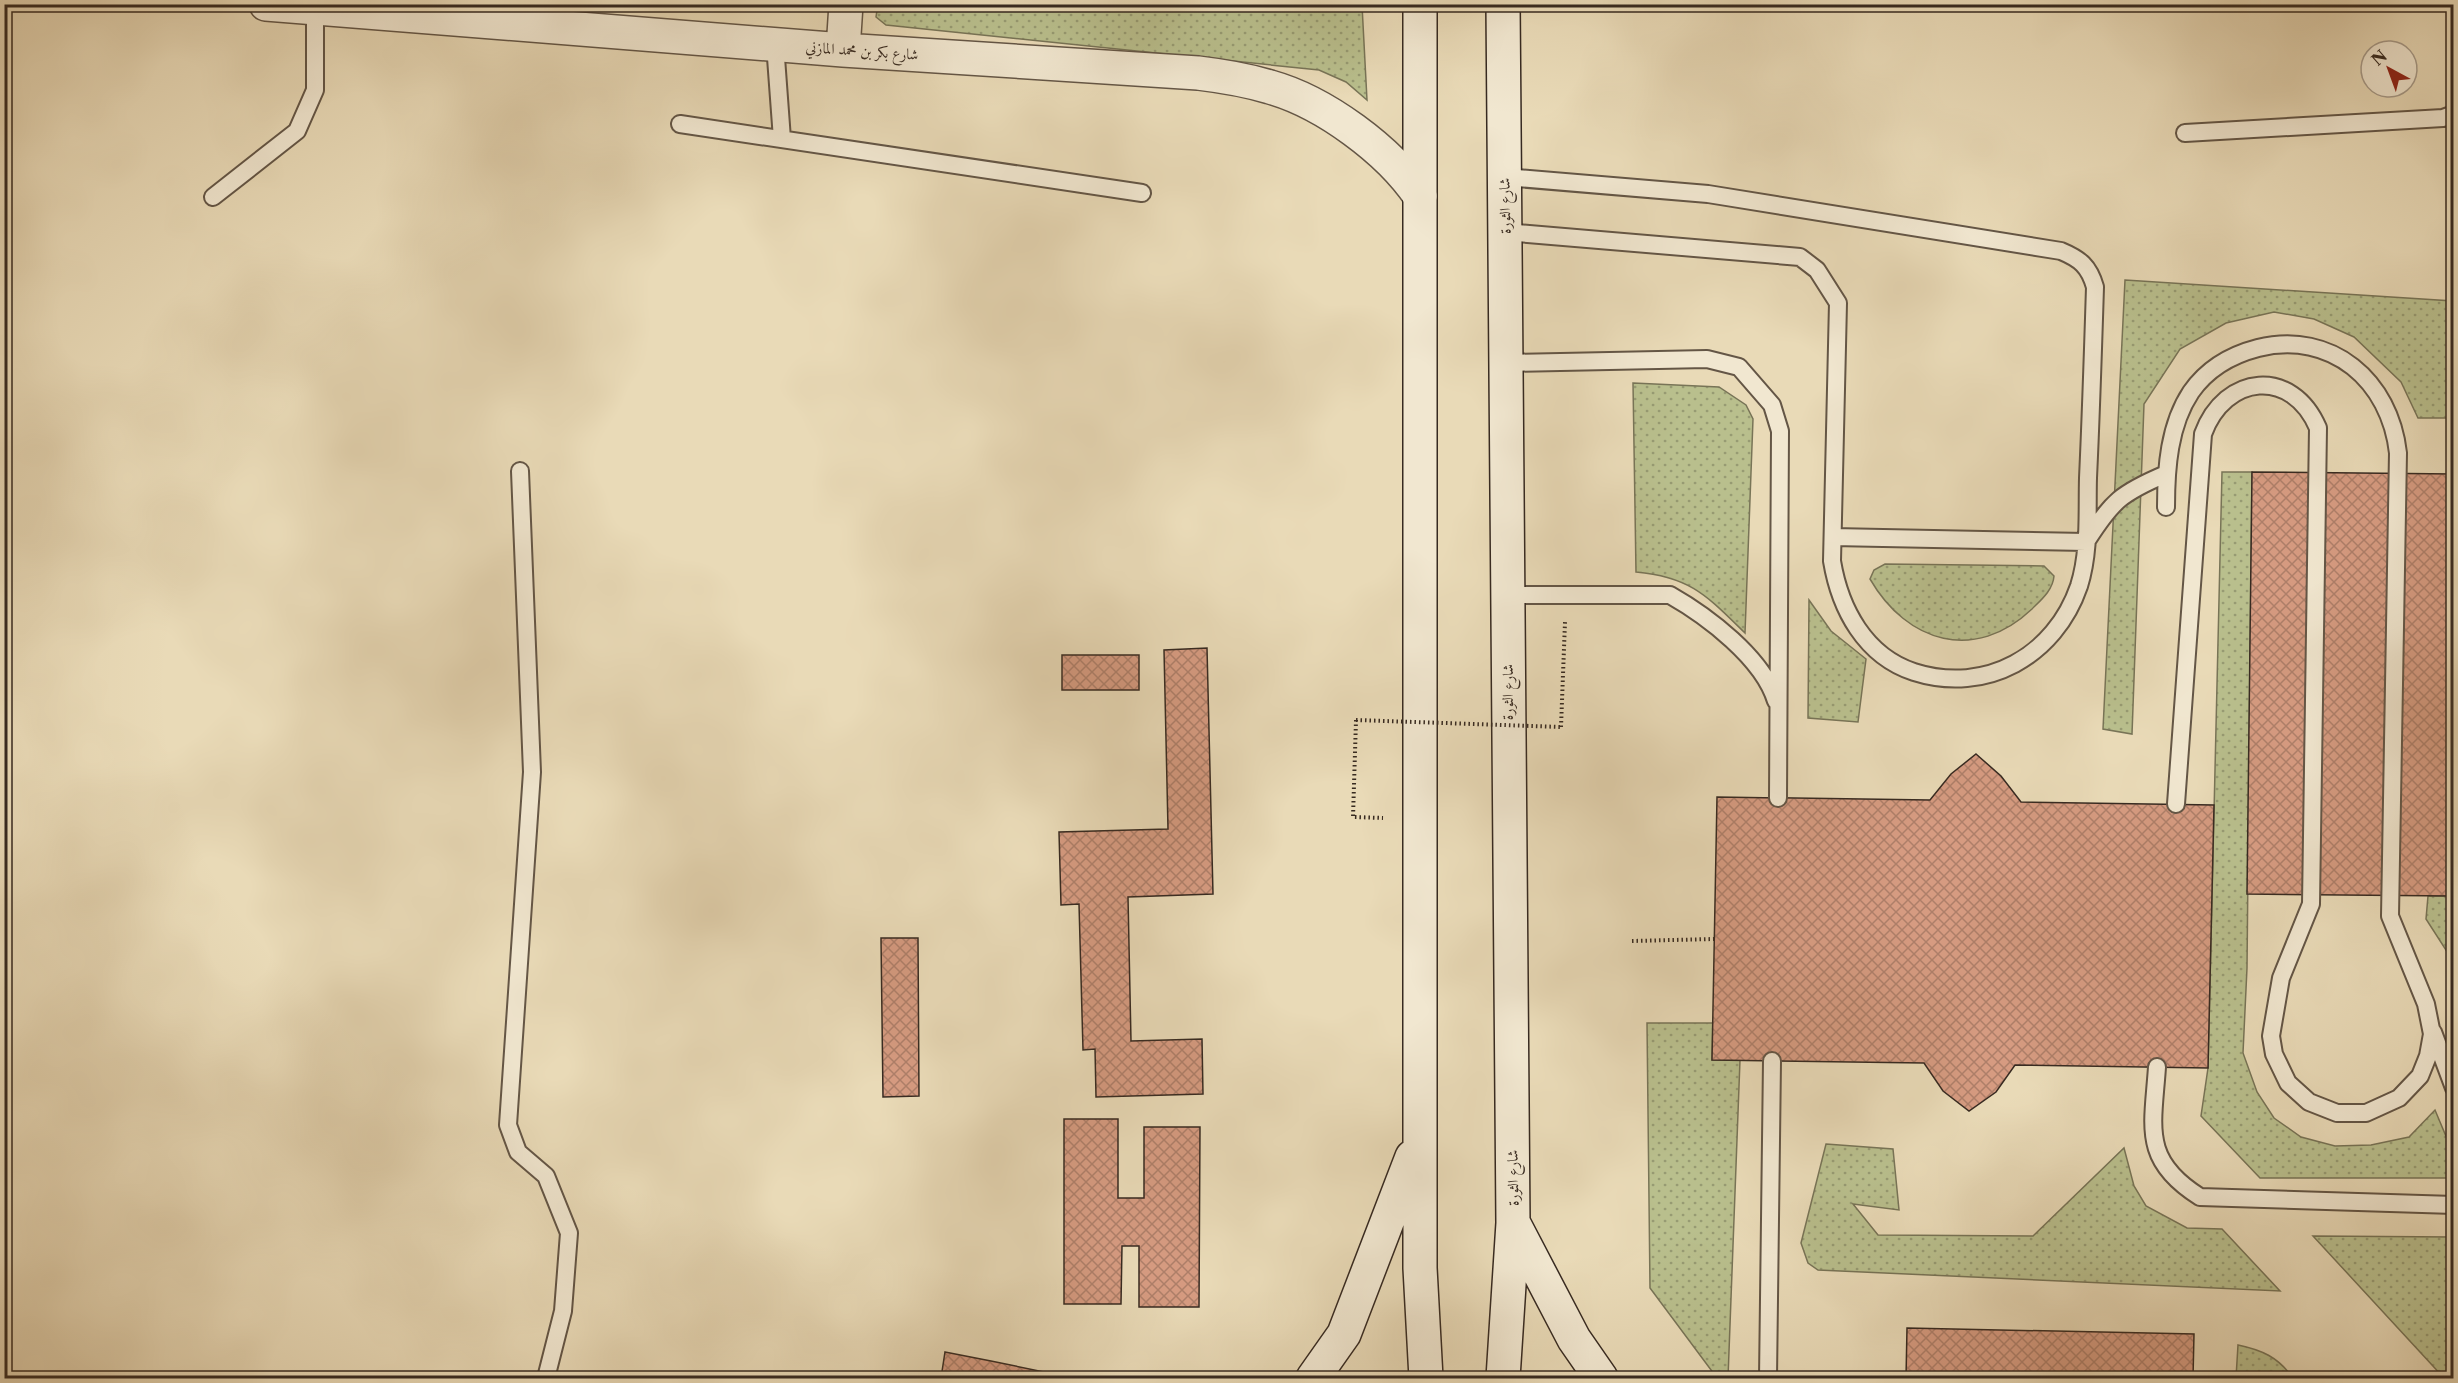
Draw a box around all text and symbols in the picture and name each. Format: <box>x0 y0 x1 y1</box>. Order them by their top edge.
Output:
street label: شارع بكر بن محمد المازني <box>805 37 919 68</box>
north arrow <box>2359 39 2419 99</box>
text: N <box>2367 46 2391 70</box>
street label: شارع الثورة <box>1495 178 1518 234</box>
street label: شارع الثورة <box>1498 664 1521 720</box>
street label: شارع الثورة <box>1503 1150 1526 1206</box>

